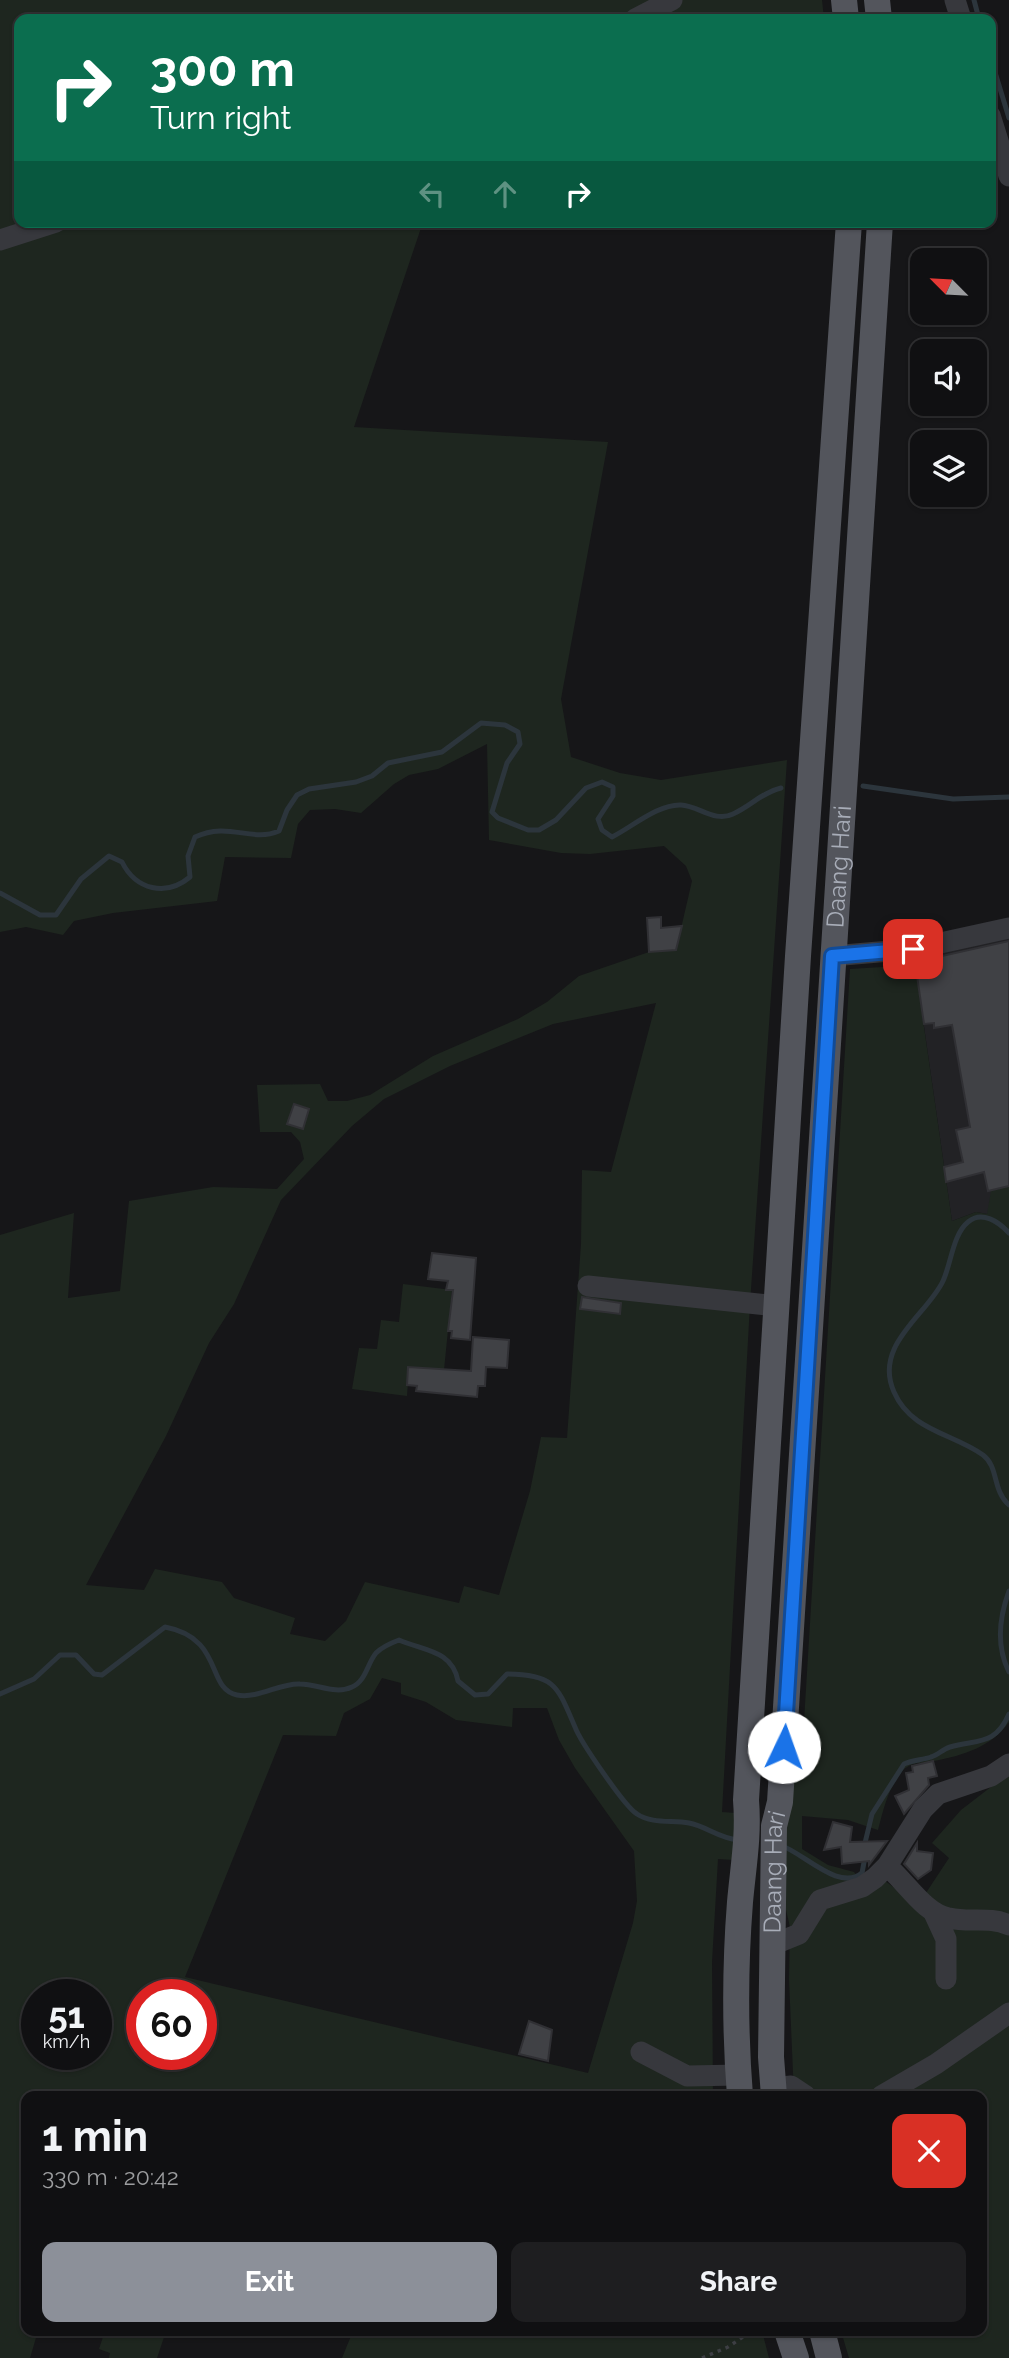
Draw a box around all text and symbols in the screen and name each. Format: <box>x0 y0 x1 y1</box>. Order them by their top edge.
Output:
text: 300 m <box>150 40 295 97</box>
icon: right <box>35 42 126 133</box>
text: Turn right <box>150 99 291 136</box>
icon: left <box>413 175 451 213</box>
icon: ahead <box>486 175 524 213</box>
icon: right <box>559 175 597 213</box>
north arrow <box>910 248 987 326</box>
map controls <box>910 248 987 507</box>
button: sound <box>910 339 987 416</box>
button: layers <box>910 430 987 507</box>
street label: Daang Hari <box>820 805 857 929</box>
pin <box>883 919 943 979</box>
icon: arrive <box>894 930 932 968</box>
position arrow <box>747 1710 821 1784</box>
street label: Daang Hari <box>758 1808 791 1934</box>
speed limit sign: 60 <box>126 1979 217 2070</box>
text: 51 <box>48 1995 85 2036</box>
text: km/h <box>43 2031 90 2052</box>
text: 1 min <box>42 2112 148 2161</box>
button: close <box>892 2114 966 2188</box>
text: 330 m · 20:42 <box>42 2163 179 2190</box>
button: Exit <box>42 2242 497 2322</box>
button: Share <box>511 2242 966 2322</box>

